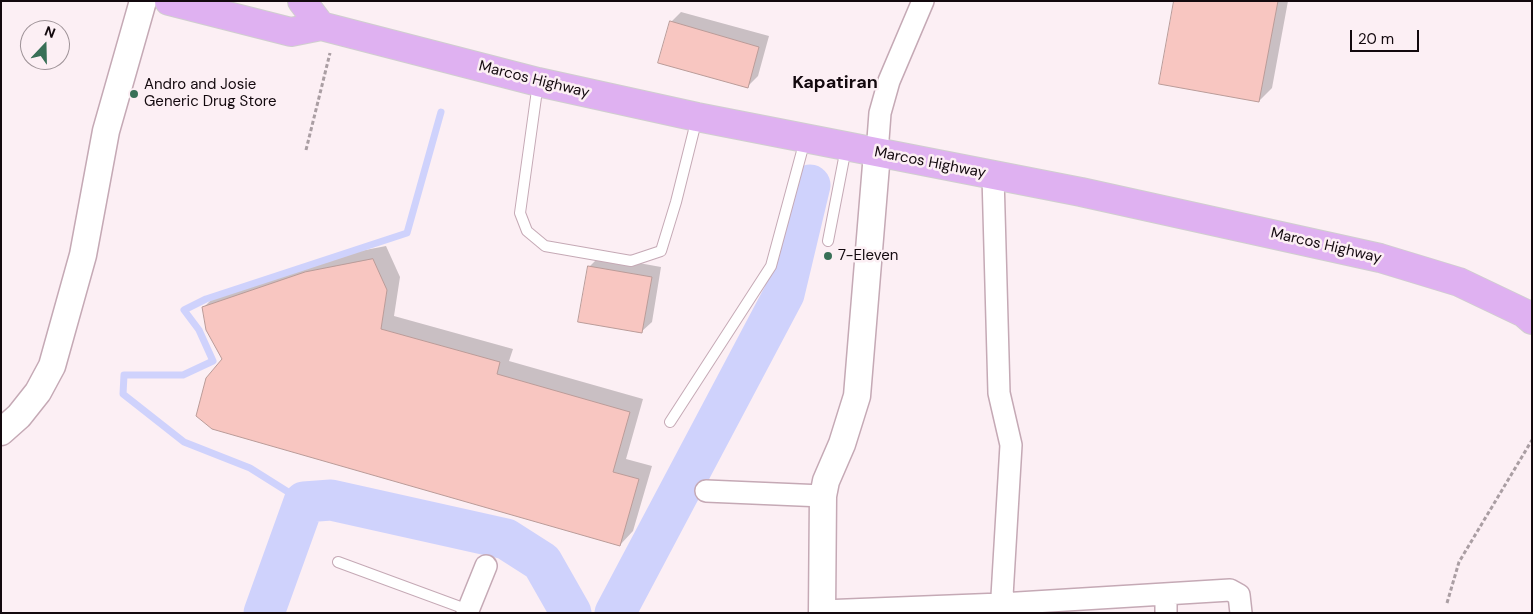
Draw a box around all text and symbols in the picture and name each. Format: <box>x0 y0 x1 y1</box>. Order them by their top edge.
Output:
north arrow <box>20 20 70 70</box>
scale bar <box>1353 20 1422 52</box>
text: N <box>42 22 58 42</box>
text: 20 m <box>1358 29 1394 49</box>
street label: Marcos Highway <box>477 58 591 102</box>
district label: Kapatiran <box>792 72 878 94</box>
place label: Andro and Josie Generic Drug Store <box>144 76 277 111</box>
marker: Andro and Josie Generic Drug Store <box>128 88 140 100</box>
street label: Marcos Highway <box>873 143 987 183</box>
street label: Marcos Highway <box>1269 224 1383 268</box>
place label: 7-Eleven <box>838 247 898 265</box>
marker: 7-Eleven <box>822 250 834 262</box>

